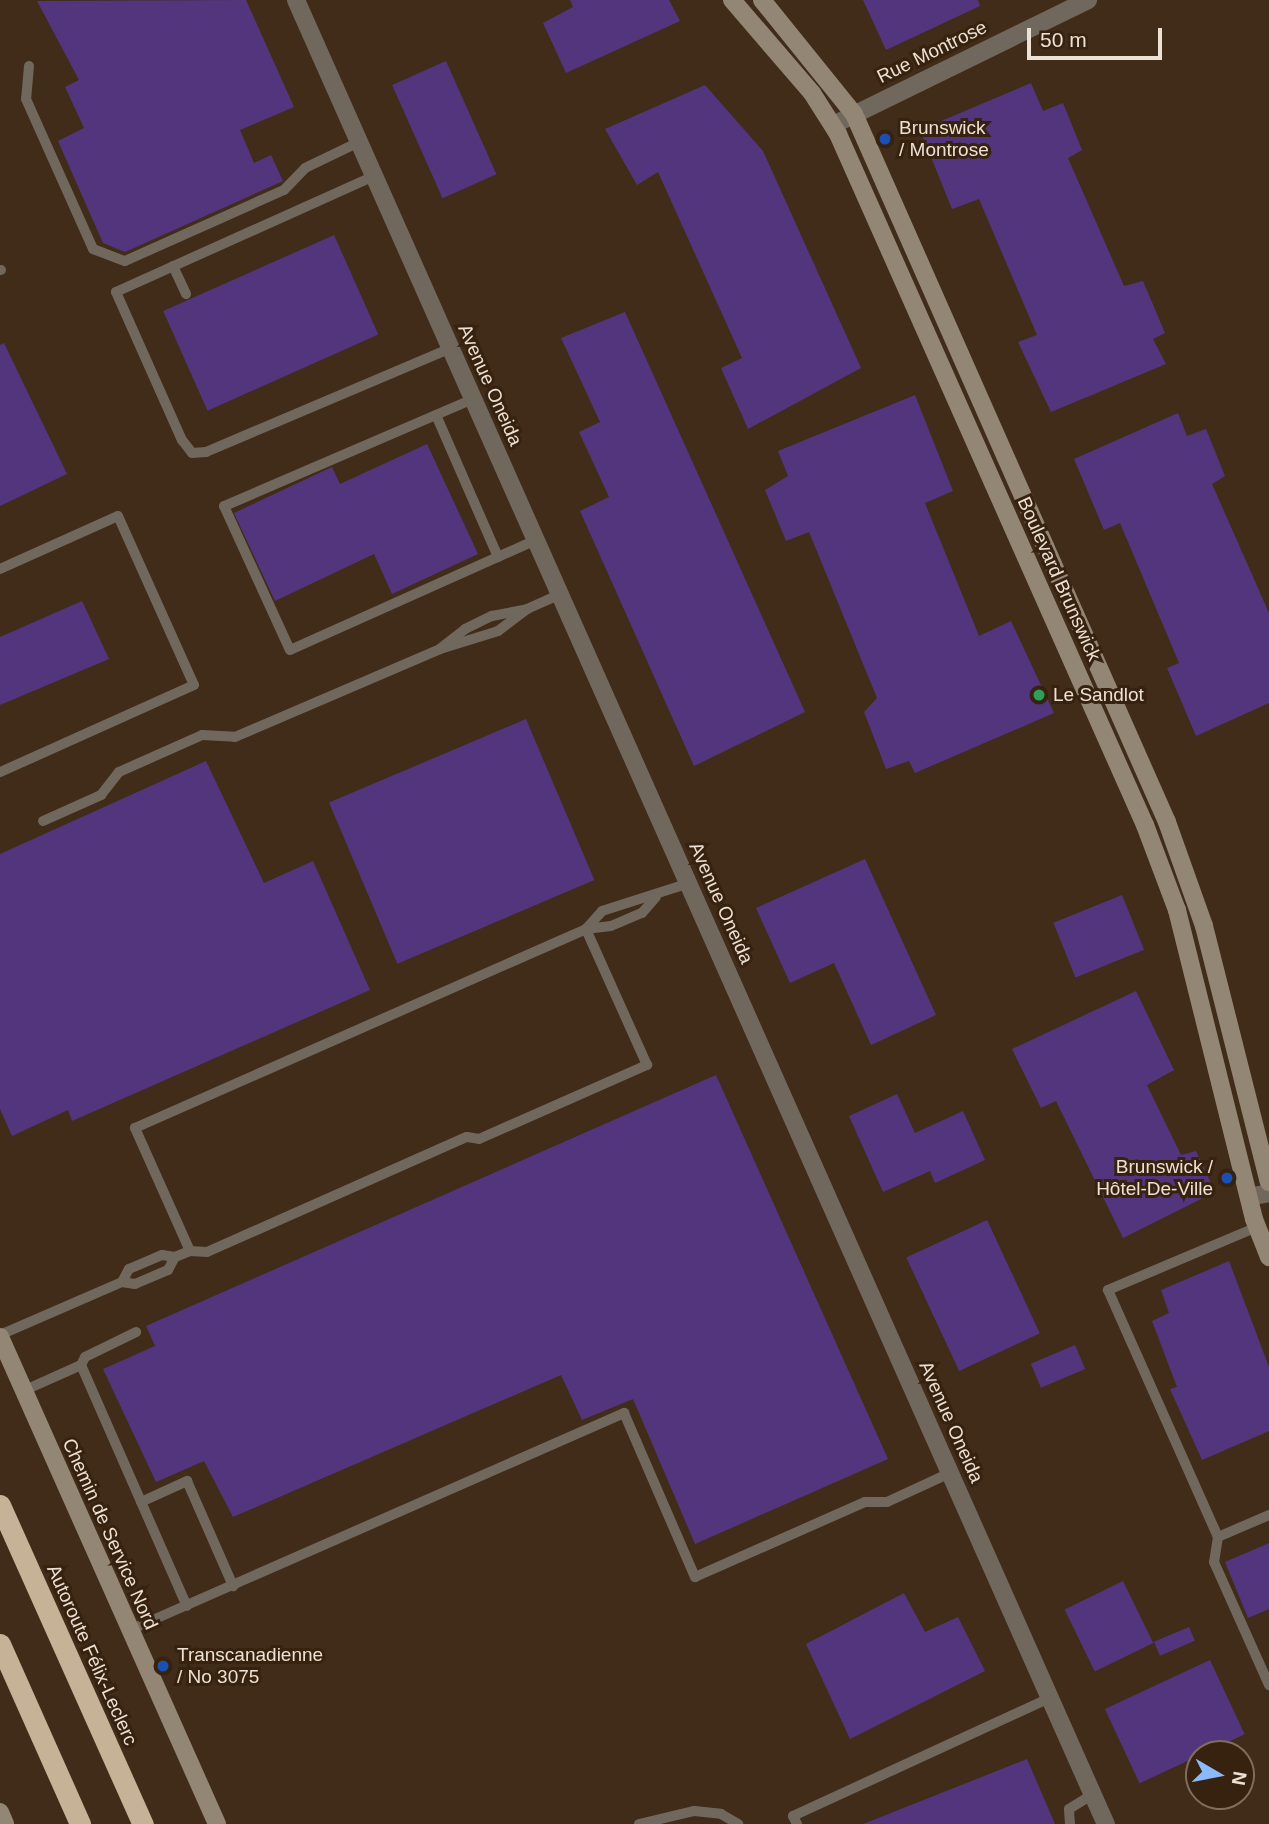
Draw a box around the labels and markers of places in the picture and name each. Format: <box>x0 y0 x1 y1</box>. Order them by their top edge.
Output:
place label: Brunswick / Montrose <box>899 117 989 161</box>
marker: Brunswick / Montrose <box>877 131 893 147</box>
place label: Le Sandlot <box>1053 684 1144 706</box>
marker: Le Sandlot <box>1031 687 1047 703</box>
place label: Brunswick / Hôtel-De-Ville <box>1096 1156 1213 1200</box>
marker: Brunswick / Hôtel-De-Ville <box>1219 1170 1235 1186</box>
place label: Transcanadienne / No 3075 <box>177 1644 323 1688</box>
marker: Transcanadienne / No 3075 <box>155 1658 171 1674</box>

